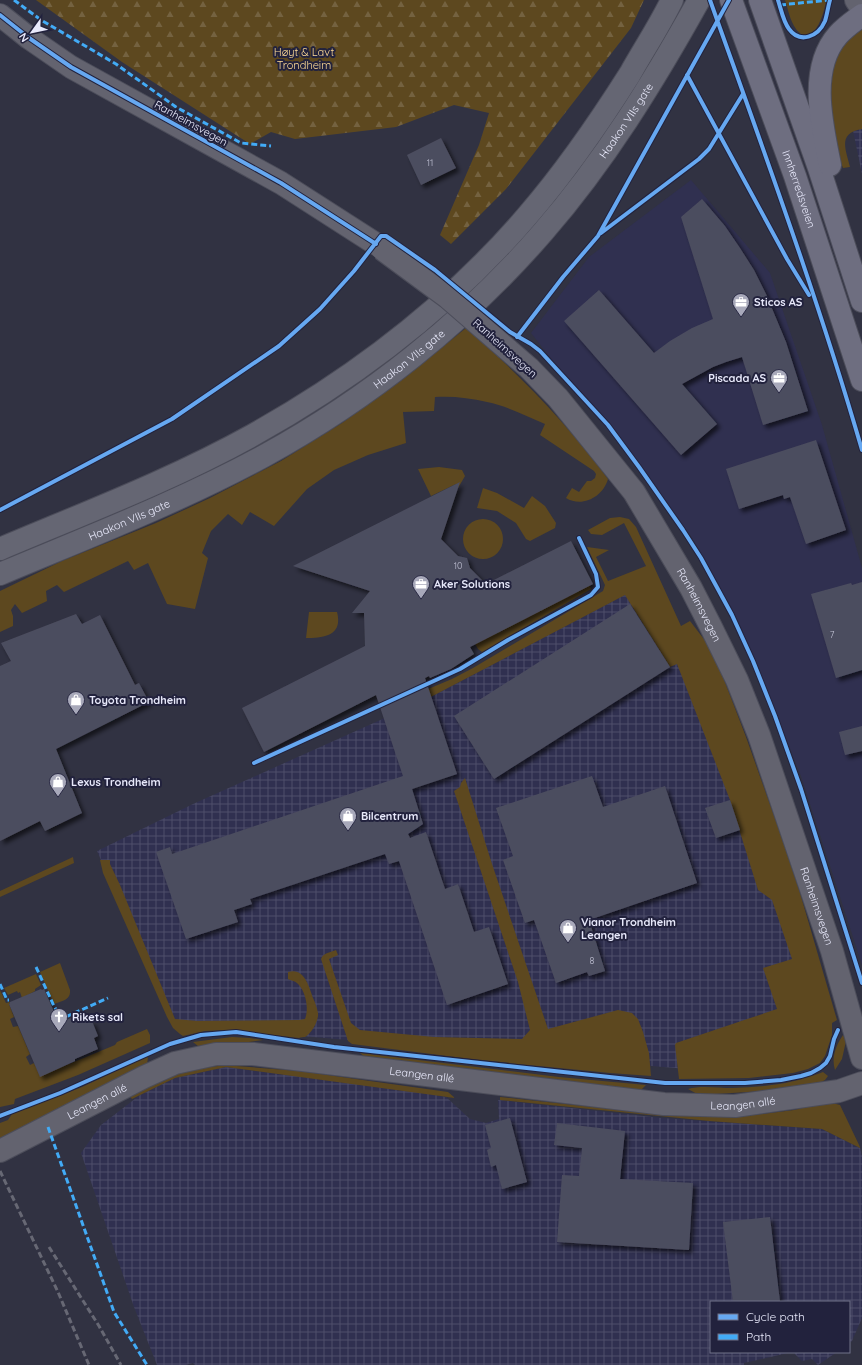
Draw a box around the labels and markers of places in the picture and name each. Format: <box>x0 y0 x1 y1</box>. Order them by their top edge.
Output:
office icon: Sticos AS <box>731 292 751 317</box>
place label: Sticos AS <box>754 295 803 309</box>
office icon: Piscada AS <box>769 368 789 393</box>
place label: Piscada AS <box>708 371 766 385</box>
office icon: Aker Solutions <box>411 574 431 599</box>
place label: Aker Solutions <box>434 577 510 591</box>
shop icon: Toyota Trondheim <box>66 690 86 715</box>
place label: Toyota Trondheim <box>89 693 186 707</box>
shop icon: Lexus Trondheim <box>48 772 68 797</box>
place label: Lexus Trondheim <box>71 775 161 789</box>
shop icon: Bilcentrum <box>338 806 358 831</box>
place label: Bilcentrum <box>361 809 418 823</box>
place label: Vianor Trondheim Leangen <box>581 915 676 942</box>
shop icon: Vianor Trondheim Leangen <box>558 918 578 943</box>
church icon: Rikets sal <box>49 1007 69 1032</box>
place label: Rikets sal <box>72 1010 123 1024</box>

